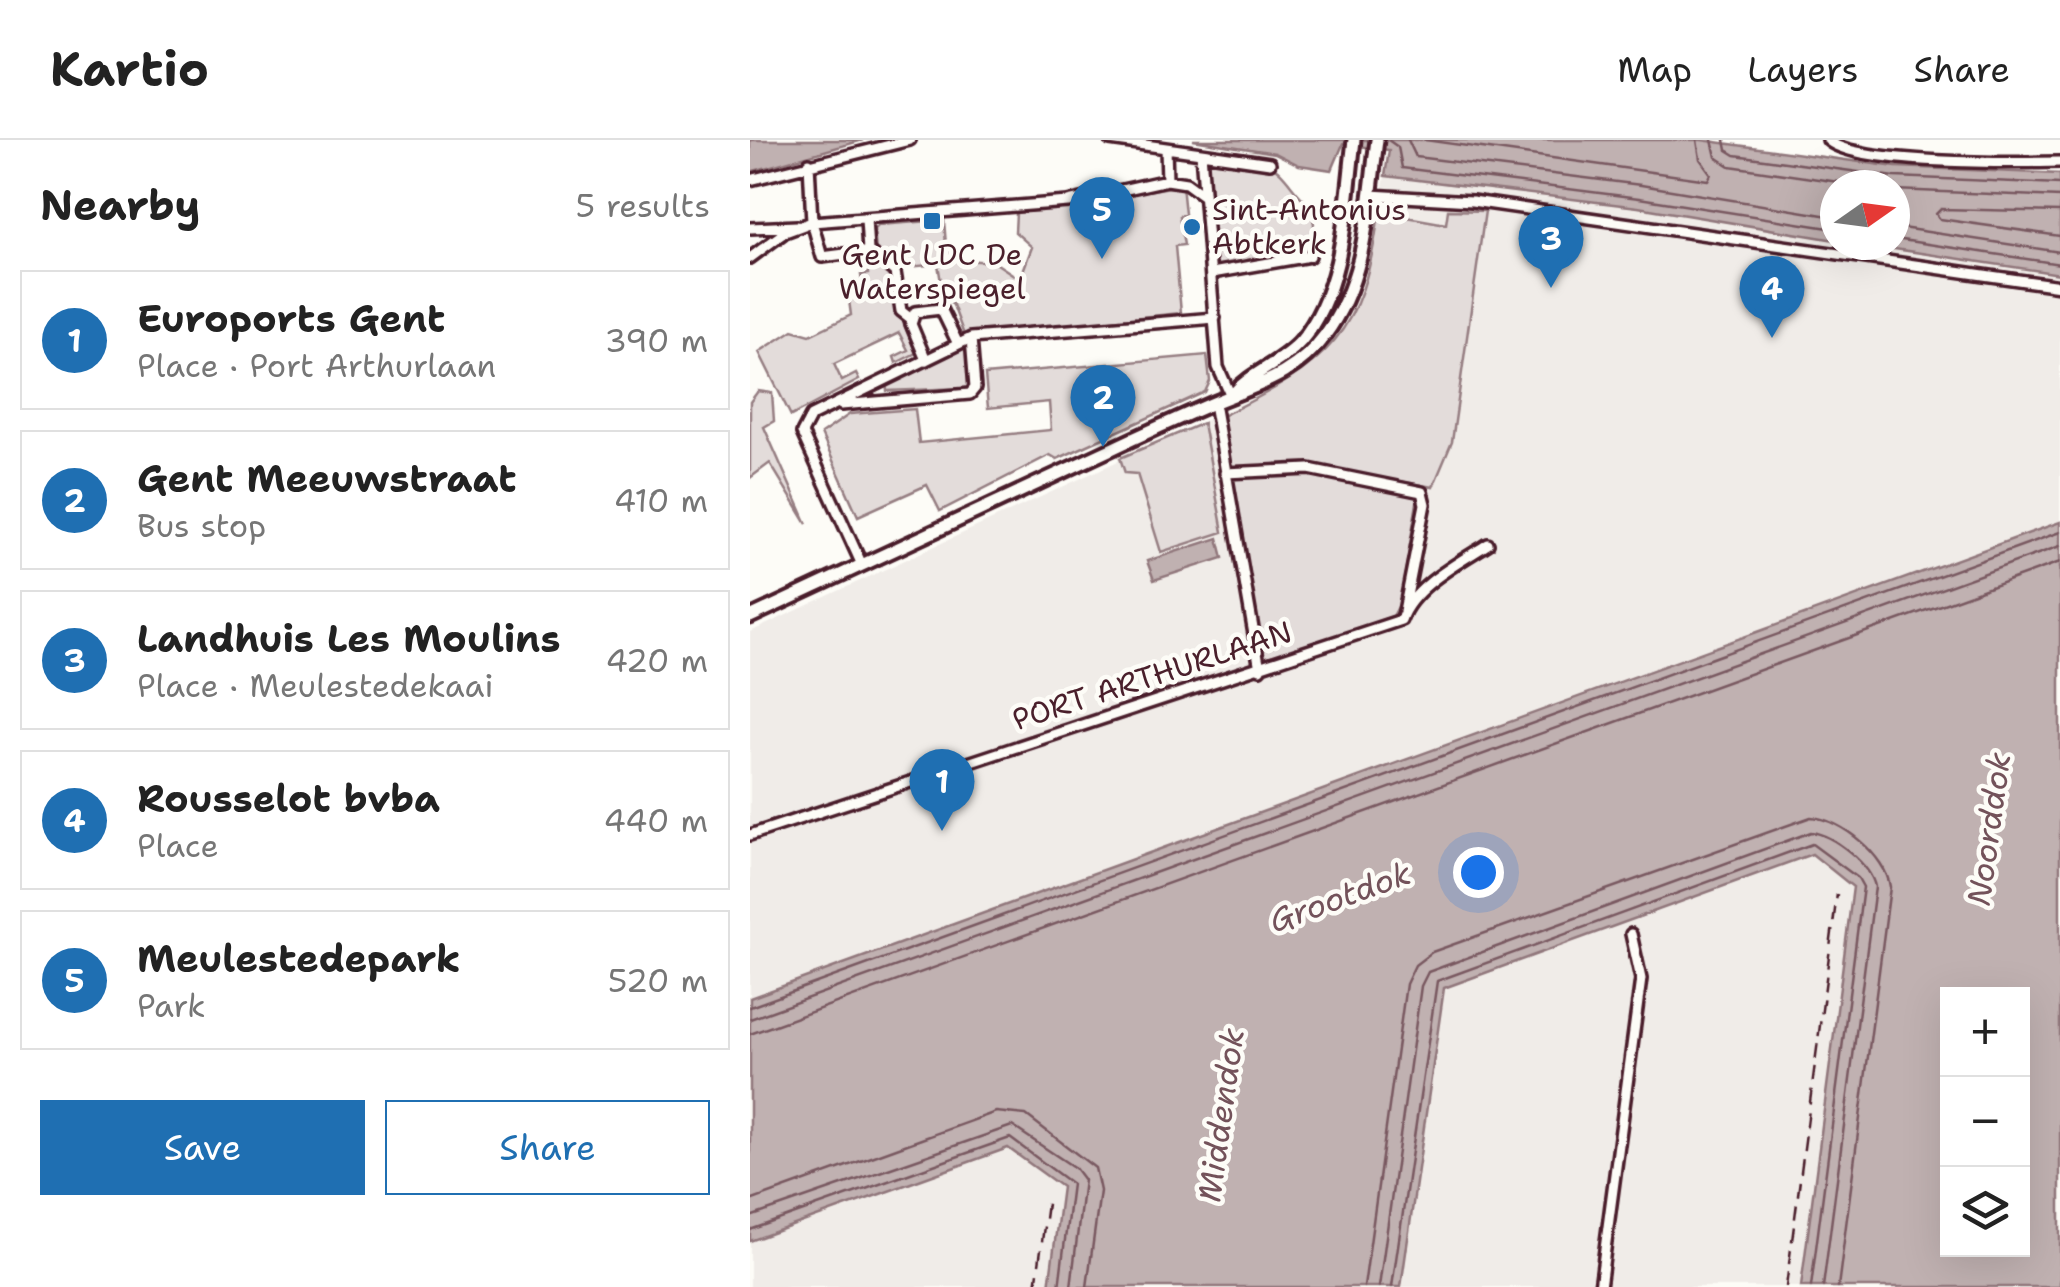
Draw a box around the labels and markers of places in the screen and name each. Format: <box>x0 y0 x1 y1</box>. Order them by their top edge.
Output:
pin: 5 <box>1070 176 1134 259</box>
place label: Sint-Antonius Abtkerk <box>1212 189 1406 264</box>
pin: 3 <box>1518 206 1584 288</box>
marker: Gent LDC De Waterspiegel <box>921 210 943 232</box>
marker: Sint-Antonius Abtkerk <box>1181 216 1203 238</box>
place label: Gent LDC De Waterspiegel <box>838 234 1026 309</box>
pin: 4 <box>1740 256 1804 338</box>
pin: 2 <box>1070 364 1136 447</box>
pin: 1 <box>910 748 974 831</box>

